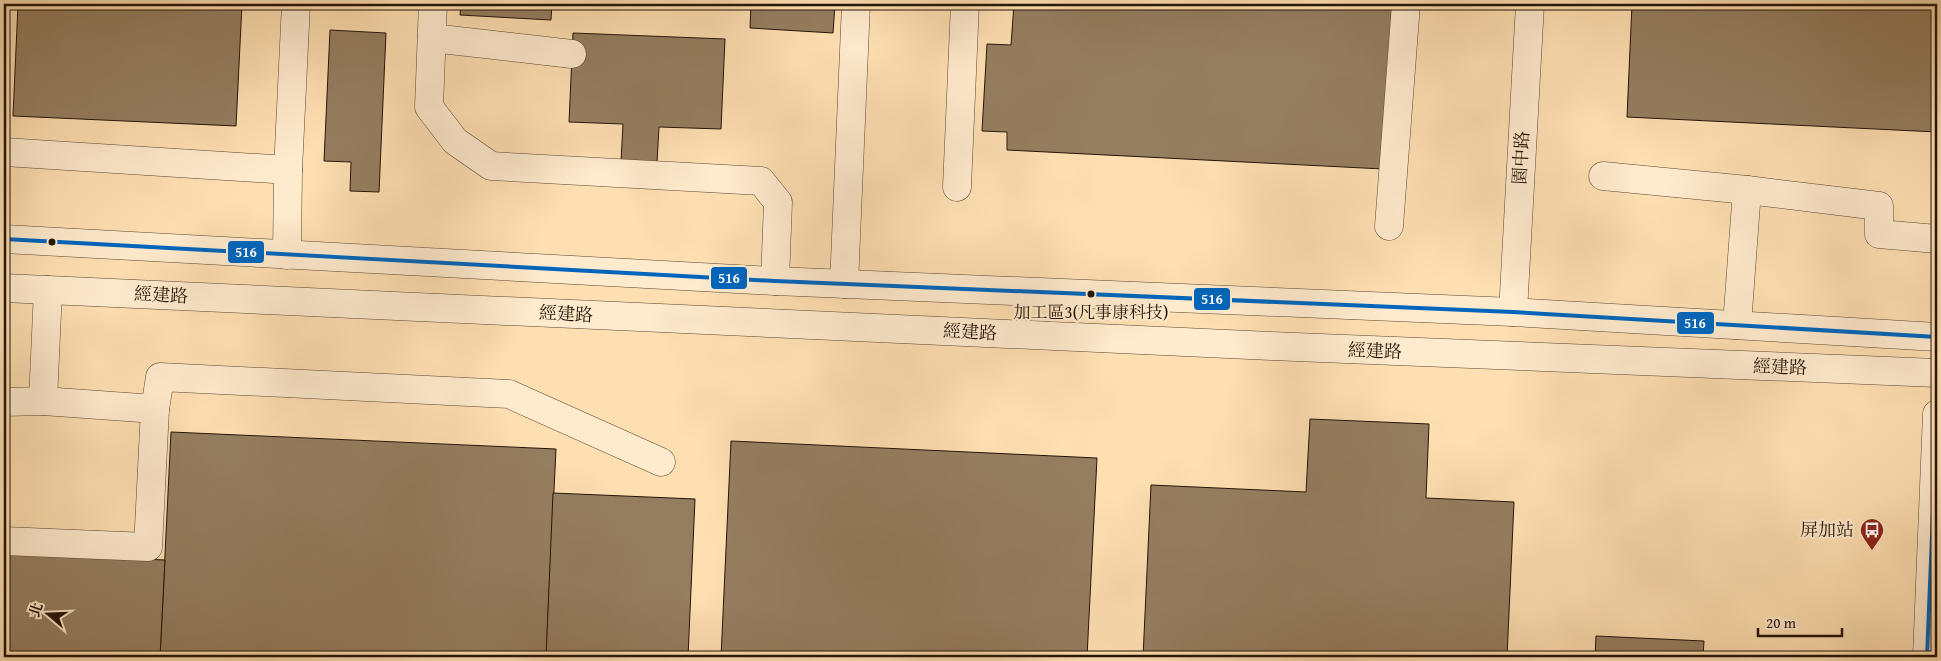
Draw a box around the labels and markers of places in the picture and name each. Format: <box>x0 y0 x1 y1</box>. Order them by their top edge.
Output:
unlabelled marker <box>47 237 57 247</box>
marker: 加工區3(凡事康科技) <box>1086 289 1096 299</box>
place label: 加工區3(凡事康科技) <box>1013 299 1169 324</box>
place label: 屏加站 <box>1800 516 1854 543</box>
bus stop icon: 屏加站 <box>1859 517 1885 551</box>

